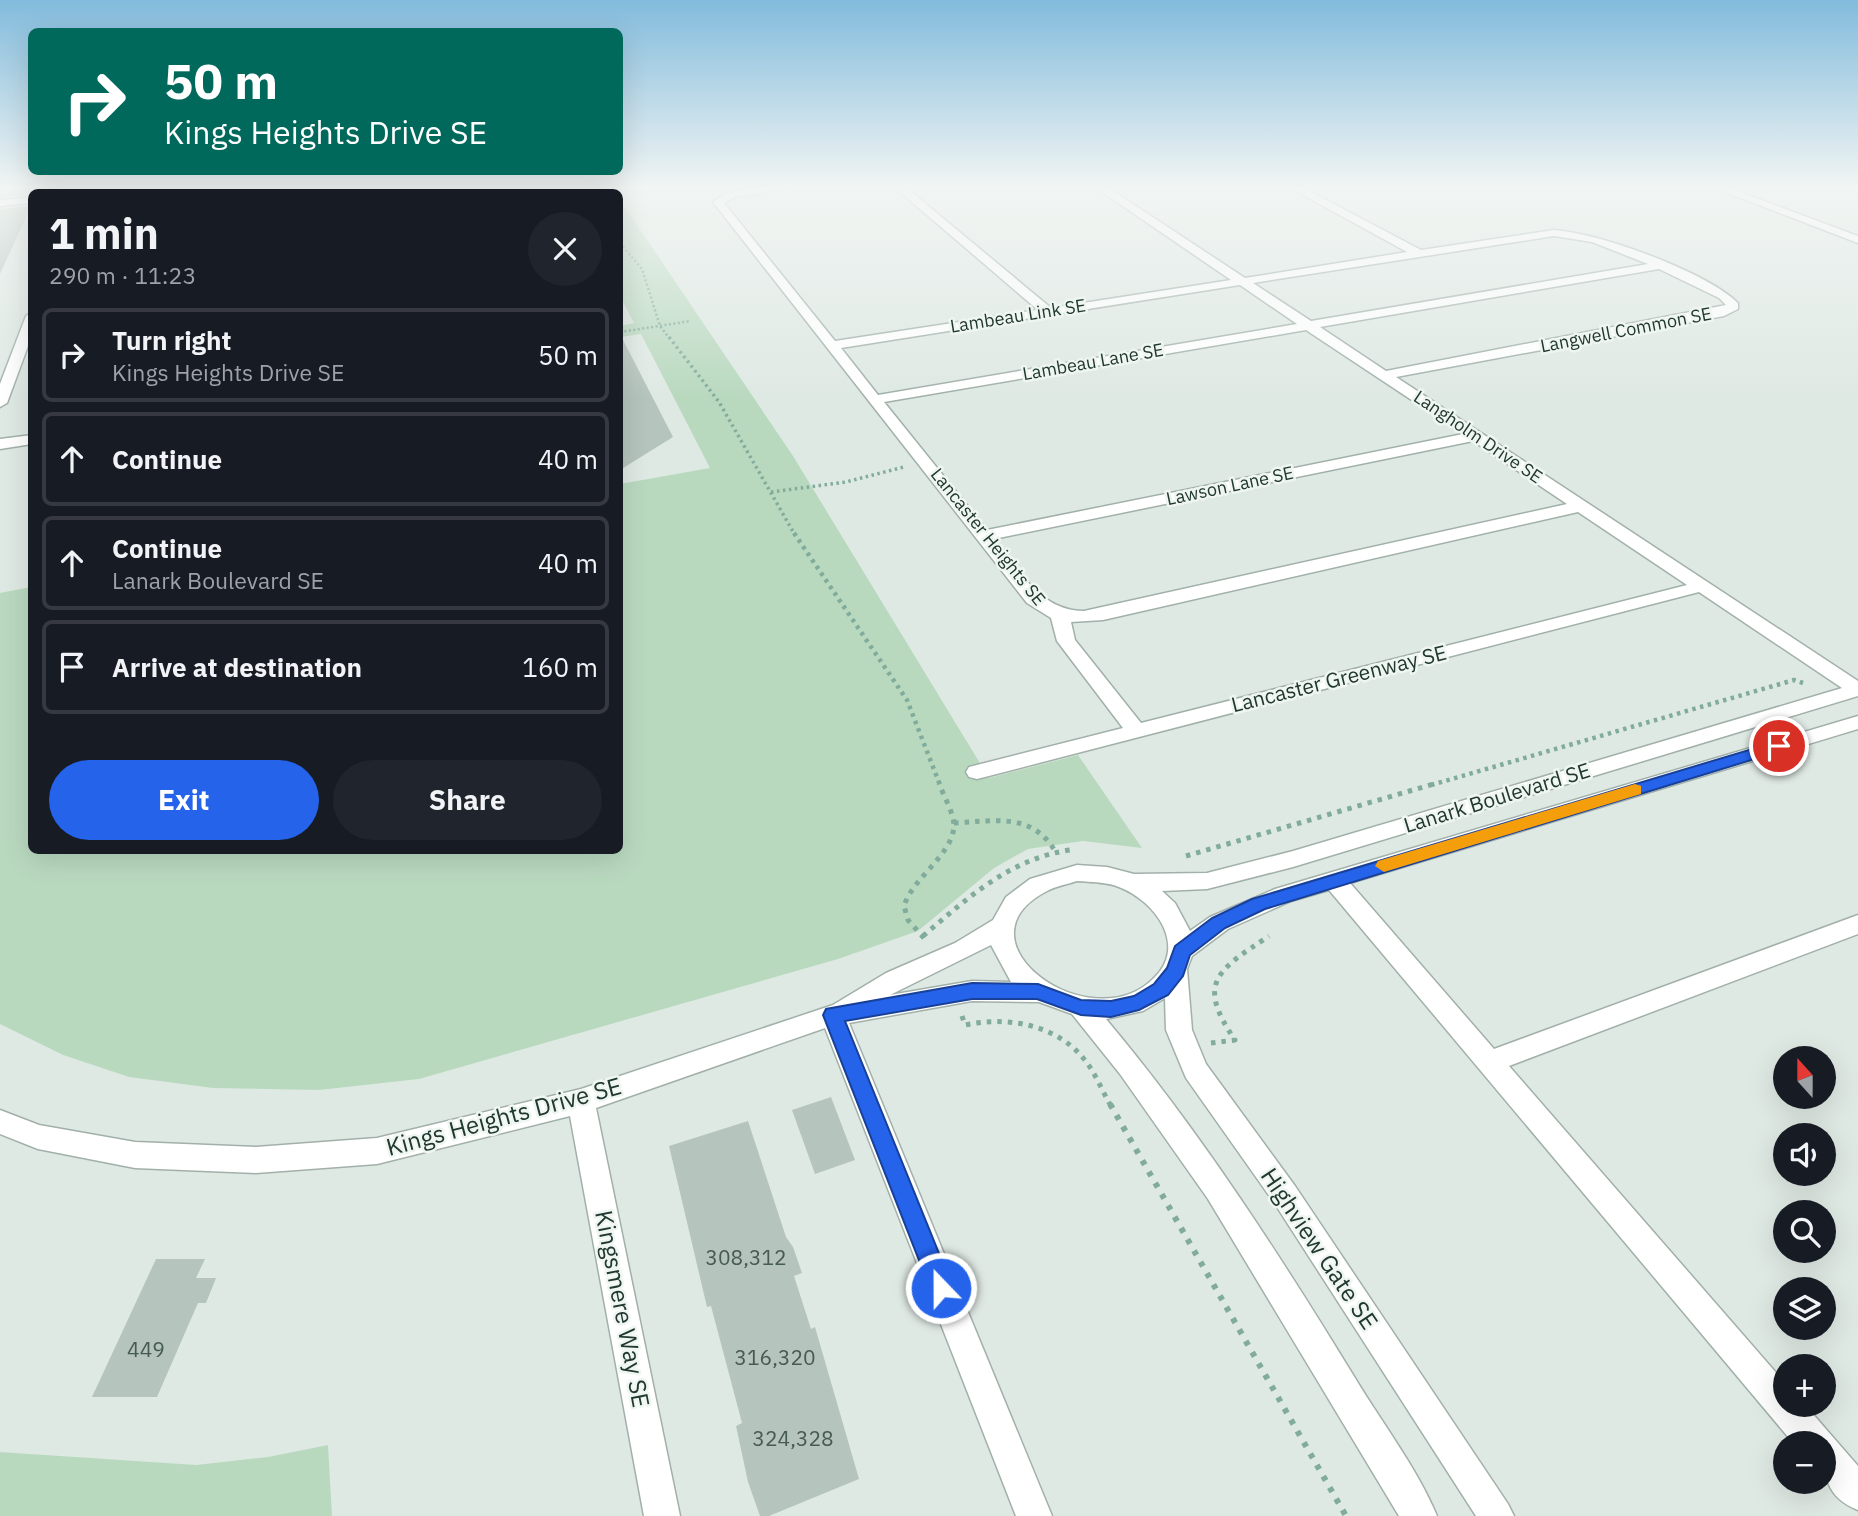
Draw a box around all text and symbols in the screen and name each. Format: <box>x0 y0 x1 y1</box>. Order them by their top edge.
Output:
text: 50 m <box>164 49 278 112</box>
icon: right <box>49 56 140 147</box>
text: Kings Heights Drive SE <box>164 111 487 153</box>
text: 1 min <box>49 206 159 261</box>
button: close <box>528 212 602 286</box>
text: 290 m · 11:23 <box>49 260 196 290</box>
street label: Lambeau Link SE <box>948 293 1087 338</box>
street label: Langwell Common SE <box>1538 302 1714 357</box>
text: Turn right <box>112 323 231 357</box>
icon: right <box>53 336 91 374</box>
text: 50 m <box>538 338 598 372</box>
street label: Lambeau Lane SE <box>1021 338 1165 385</box>
text: Kings Heights Drive SE <box>112 357 344 387</box>
street label: Langholm Drive SE <box>1409 385 1547 488</box>
icon: ahead <box>53 440 91 478</box>
text: Continue <box>112 442 222 476</box>
text: 40 m <box>538 442 598 476</box>
street label: Lawson Lane SE <box>1164 461 1296 510</box>
street label: Lancaster Heights SE <box>926 463 1051 610</box>
text: Continue <box>112 531 222 565</box>
icon: ahead <box>53 544 91 582</box>
text: 40 m <box>538 546 598 580</box>
text: Lanark Boulevard SE <box>112 565 324 595</box>
street label: Lancaster Greenway SE <box>1228 638 1449 718</box>
icon: arrive <box>53 648 91 686</box>
text: Arrive at destination <box>112 650 362 684</box>
text: 160 m <box>522 650 598 684</box>
pin <box>1749 716 1809 776</box>
icon: arrive <box>1760 727 1798 765</box>
street label: Lanark Boulevard SE <box>1400 755 1593 839</box>
button: Exit <box>49 760 319 840</box>
button: Share <box>333 760 602 840</box>
north arrow <box>1773 1046 1836 1110</box>
map controls <box>1773 1046 1836 1494</box>
street label: Kings Heights Drive SE <box>383 1069 625 1163</box>
button: sound <box>1773 1123 1836 1186</box>
street label: Highview Gate SE <box>1254 1161 1386 1336</box>
button: search <box>1773 1200 1836 1263</box>
street label: Kingsmere Way SE <box>588 1207 658 1410</box>
house number: 308,312 <box>705 1243 787 1271</box>
position arrow <box>904 1251 978 1325</box>
button: layers <box>1773 1277 1836 1340</box>
house number: 449 <box>127 1335 165 1363</box>
house number: 316,320 <box>734 1343 816 1371</box>
button: + <box>1773 1354 1836 1417</box>
house number: 324,328 <box>752 1424 834 1452</box>
button: − <box>1773 1431 1836 1494</box>

